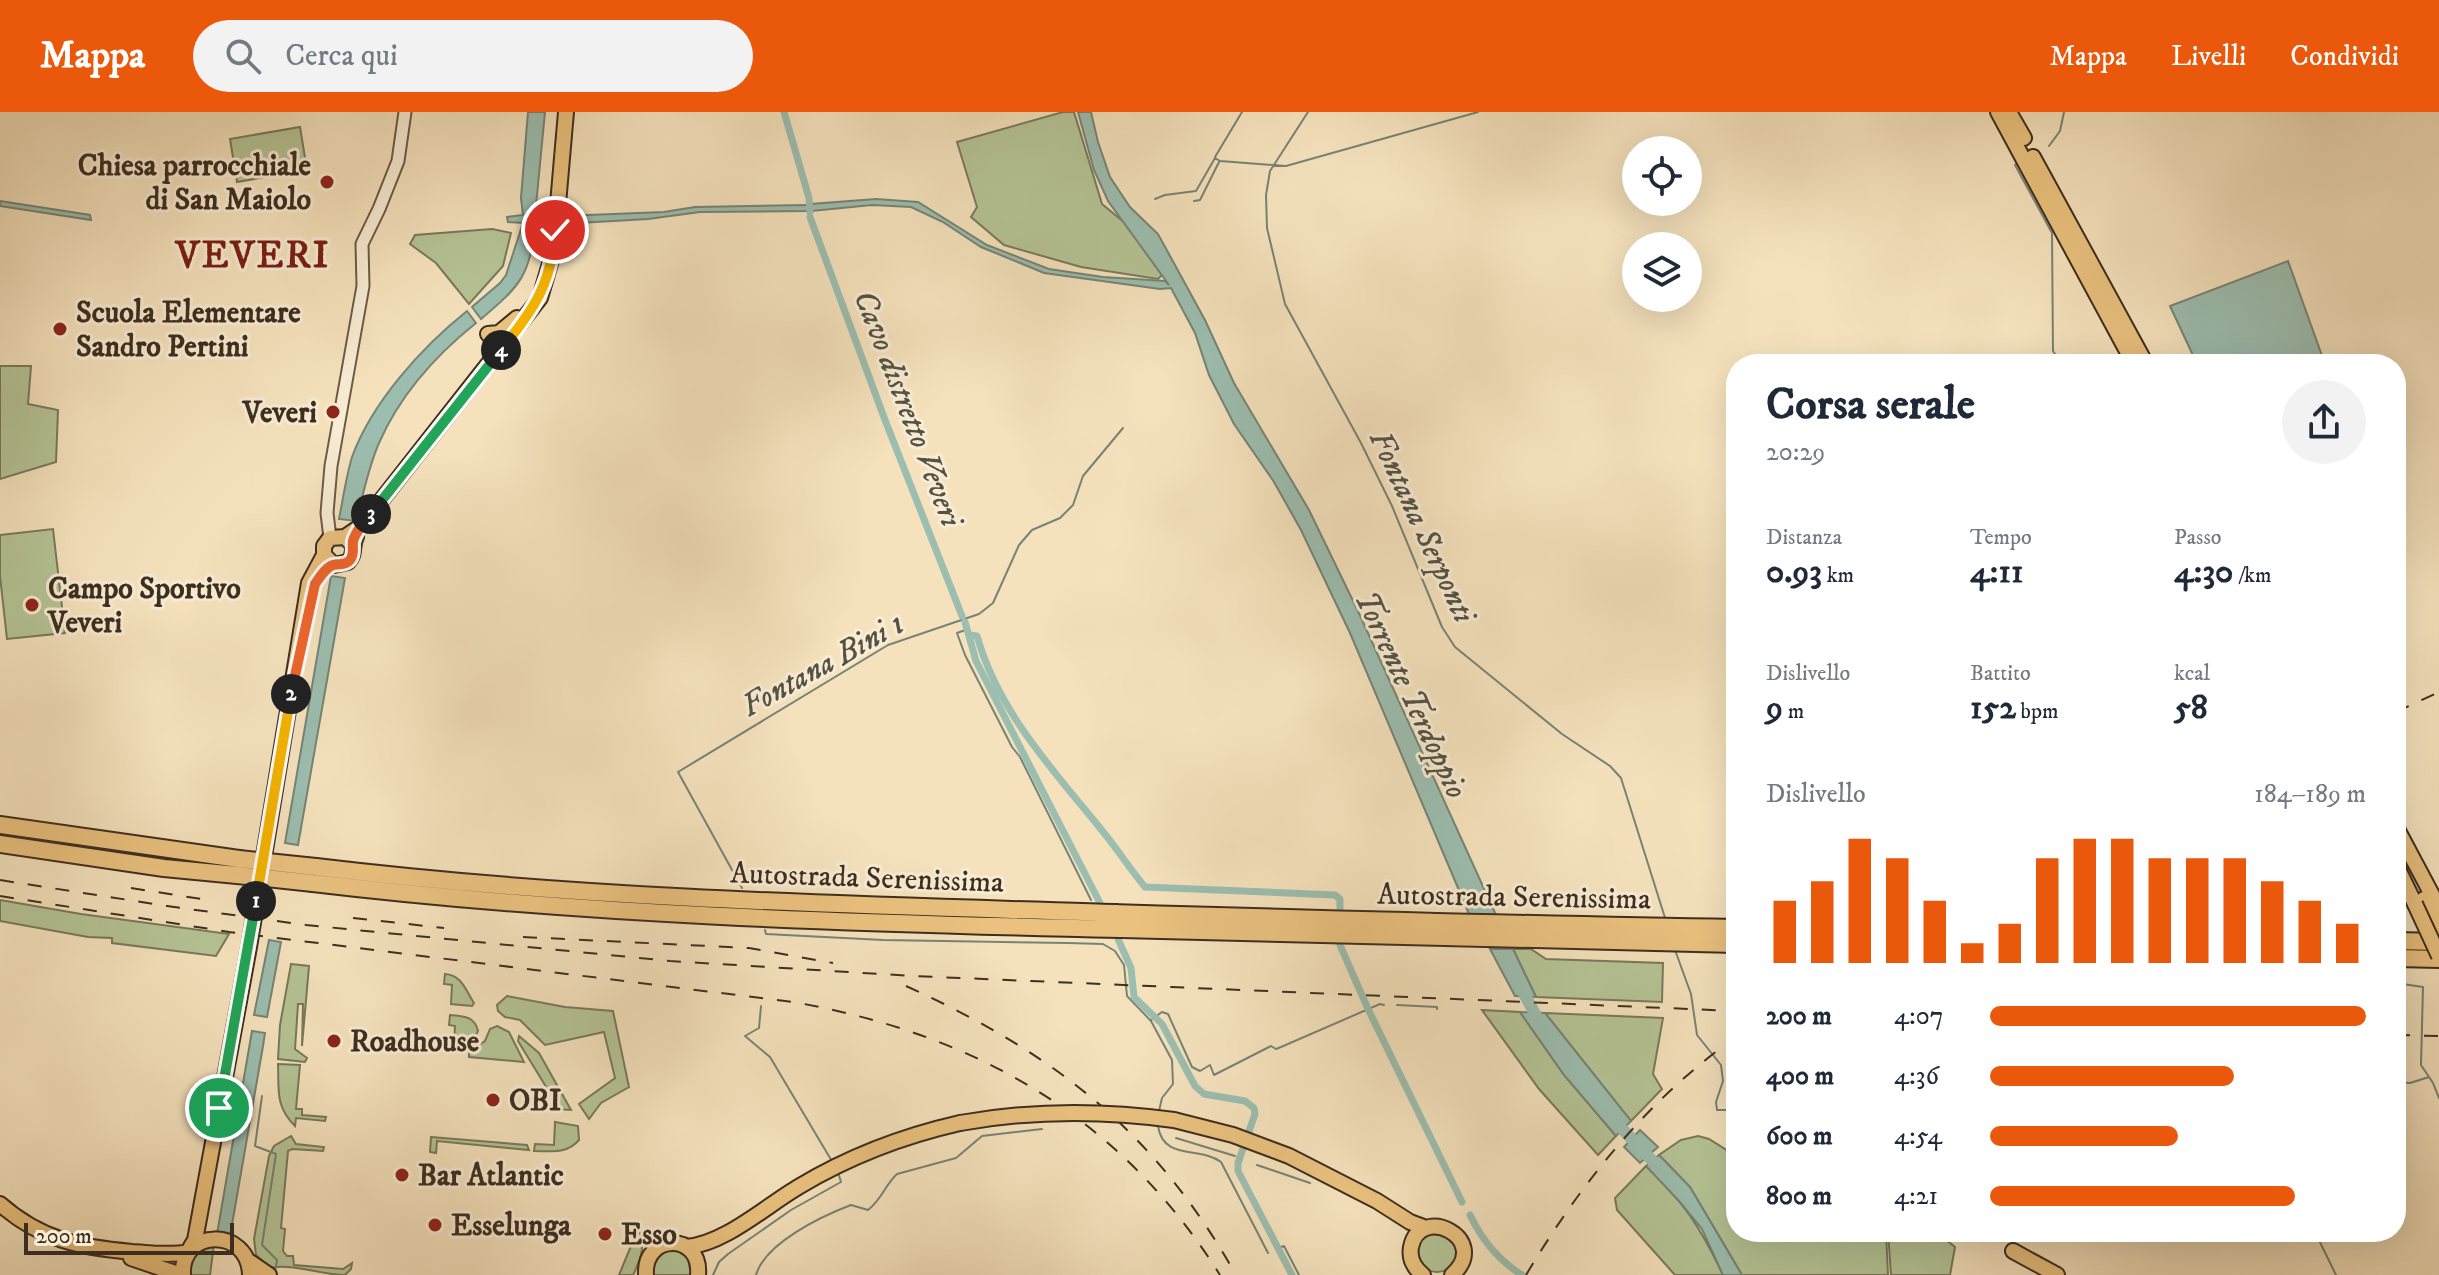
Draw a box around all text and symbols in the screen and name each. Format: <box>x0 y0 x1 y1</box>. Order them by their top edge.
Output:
search box <box>193 20 753 92</box>
text: Mappa <box>40 32 145 80</box>
icon: search <box>221 34 265 78</box>
text: Cerca qui <box>285 38 398 75</box>
text: Mappa <box>2050 39 2127 74</box>
text: Livelli <box>2171 39 2246 74</box>
text: Condividi <box>2290 39 2399 74</box>
map controls <box>1622 136 1702 312</box>
button: locate <box>1622 136 1702 216</box>
place label: Chiesa parrocchiale di San Maiolo <box>78 148 312 219</box>
marker: Chiesa parrocchiale di San Maiolo <box>318 173 336 191</box>
pin <box>521 196 589 264</box>
icon: check <box>533 208 577 252</box>
district label: VEVERI <box>174 232 330 280</box>
button: layers <box>1622 232 1702 312</box>
water label: Cavo distretto Veveri <box>844 285 971 534</box>
place label: Scuola Elementare Sandro Pertini <box>76 295 301 366</box>
marker: Scuola Elementare Sandro Pertini <box>51 320 69 338</box>
pin: 4 <box>481 330 521 370</box>
text: 4 <box>495 336 507 363</box>
text: Corsa serale <box>1766 378 1975 433</box>
button: share <box>2282 380 2366 464</box>
place label: Veveri <box>242 395 317 432</box>
marker: Veveri <box>324 403 342 421</box>
water label: Fontana Serponti <box>1359 424 1484 631</box>
text: 20:29 <box>1766 436 1825 469</box>
pin: 3 <box>351 494 391 534</box>
text: 3 <box>367 500 375 527</box>
text: Distanza <box>1766 524 1842 551</box>
text: Tempo <box>1970 524 2032 551</box>
text: Passo <box>2174 524 2222 551</box>
text: 0.93 <box>1766 551 1822 593</box>
text: 4:11 <box>1970 551 2023 593</box>
text: 4:30 <box>2174 551 2233 593</box>
text: km <box>1822 562 1854 589</box>
text: /km <box>2233 562 2272 589</box>
place label: Campo Sportivo Veveri <box>47 571 241 642</box>
water label: Torrente Terdoppio <box>1345 585 1476 805</box>
marker: Campo Sportivo Veveri <box>23 596 41 614</box>
water label: Fontana Bini 1 <box>734 605 912 727</box>
text: Dislivello <box>1766 660 1850 687</box>
text: Battito <box>1970 660 2031 687</box>
text: kcal <box>2174 660 2210 687</box>
pin: 2 <box>271 674 311 714</box>
text: 2 <box>286 680 296 707</box>
text: 9 <box>1766 687 1783 729</box>
text: 152 <box>1970 687 2016 729</box>
text: 58 <box>2174 687 2208 729</box>
text: m <box>1783 698 1804 725</box>
text: bpm <box>2016 698 2058 725</box>
text: Dislivello <box>1766 778 1866 811</box>
text: 184–189 m <box>2254 778 2366 811</box>
street label: Autostrada Serenissima <box>730 855 1005 902</box>
street label: Autostrada Serenissima <box>1377 877 1651 918</box>
pin: 1 <box>236 881 276 921</box>
text: 1 <box>252 887 260 914</box>
text: 200 m <box>1766 1000 1832 1033</box>
text: 4:07 <box>1894 1000 1943 1033</box>
place label: Roadhouse <box>350 1024 480 1061</box>
marker: Roadhouse <box>325 1032 343 1050</box>
text: 400 m <box>1766 1060 1834 1093</box>
text: 4:36 <box>1894 1060 1939 1093</box>
pin <box>185 1074 253 1142</box>
place label: OBI <box>509 1083 561 1120</box>
icon: arrive <box>197 1086 241 1130</box>
marker: OBI <box>484 1091 502 1109</box>
text: 600 m <box>1766 1120 1833 1153</box>
text: 4:54 <box>1894 1120 1942 1153</box>
place label: Bar Atlantic <box>418 1158 564 1195</box>
marker: Bar Atlantic <box>393 1166 411 1184</box>
text: 800 m <box>1766 1180 1832 1213</box>
text: 4:21 <box>1894 1180 1938 1213</box>
place label: Esselunga <box>451 1208 572 1245</box>
marker: Esselunga <box>426 1216 444 1234</box>
place label: Esso <box>621 1217 677 1254</box>
scale bar <box>24 1219 234 1255</box>
text: 200 m <box>36 1223 92 1250</box>
marker: Esso <box>596 1225 614 1243</box>

